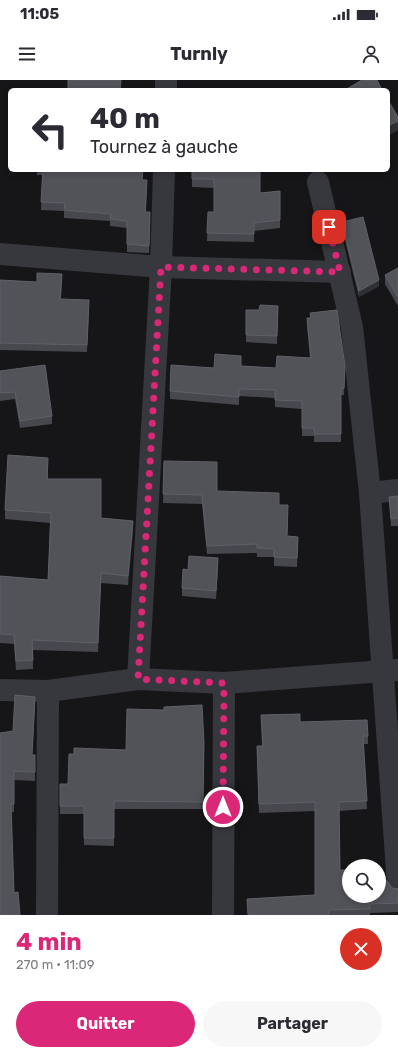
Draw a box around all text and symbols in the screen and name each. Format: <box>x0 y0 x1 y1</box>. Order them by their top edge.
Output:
text: 11:05 <box>20 5 59 23</box>
icon: menu <box>16 43 38 65</box>
text: Turnly <box>170 43 228 65</box>
icon: person <box>360 43 382 65</box>
text: 40 m <box>90 102 160 135</box>
icon: left <box>24 104 76 156</box>
text: Tournez à gauche <box>90 136 238 158</box>
pin <box>312 210 346 244</box>
icon: arrive <box>318 216 340 238</box>
position arrow <box>202 786 244 828</box>
map controls <box>342 859 386 903</box>
button: search <box>342 859 386 903</box>
text: 4 min <box>16 928 82 956</box>
button: close <box>340 928 382 970</box>
text: 270 m · 11:09 <box>16 957 94 972</box>
button: Quitter <box>16 1001 195 1047</box>
button: Partager <box>203 1001 382 1047</box>

